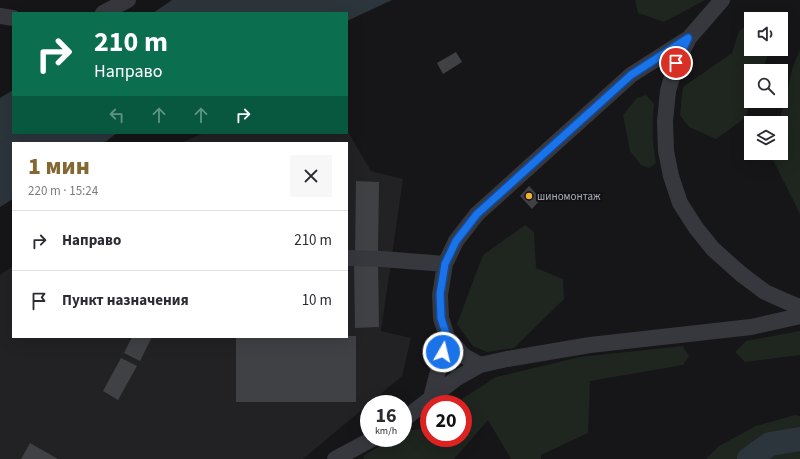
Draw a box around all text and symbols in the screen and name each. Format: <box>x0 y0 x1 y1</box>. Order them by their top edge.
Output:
map controls <box>744 12 788 160</box>
button: sound <box>744 12 788 56</box>
text: 210 m <box>94 22 168 62</box>
icon: right <box>28 28 80 80</box>
pin <box>659 46 693 80</box>
icon: arrive <box>665 52 687 74</box>
text: Направо <box>94 59 162 84</box>
button: search <box>744 64 788 108</box>
icon: left <box>106 104 128 126</box>
icon: ahead <box>148 104 170 126</box>
icon: ahead <box>190 104 212 126</box>
icon: right <box>232 104 254 126</box>
button: layers <box>744 116 788 160</box>
text: 1 мин <box>28 149 90 184</box>
button: close <box>290 155 332 197</box>
text: 220 m · 15:24 <box>28 182 98 200</box>
place label: шиномонтаж <box>537 189 601 204</box>
marker: шиномонтаж <box>524 191 534 201</box>
icon: right <box>28 230 50 252</box>
text: Направо <box>62 230 121 251</box>
text: 210 m <box>294 230 332 251</box>
icon: arrive <box>28 290 50 312</box>
text: Пункт назначения <box>62 290 189 311</box>
text: 10 m <box>302 290 332 311</box>
position arrow <box>422 331 464 373</box>
speed limit sign: 20 <box>420 395 472 447</box>
text: 16 <box>375 402 397 430</box>
text: km/h <box>375 424 397 438</box>

